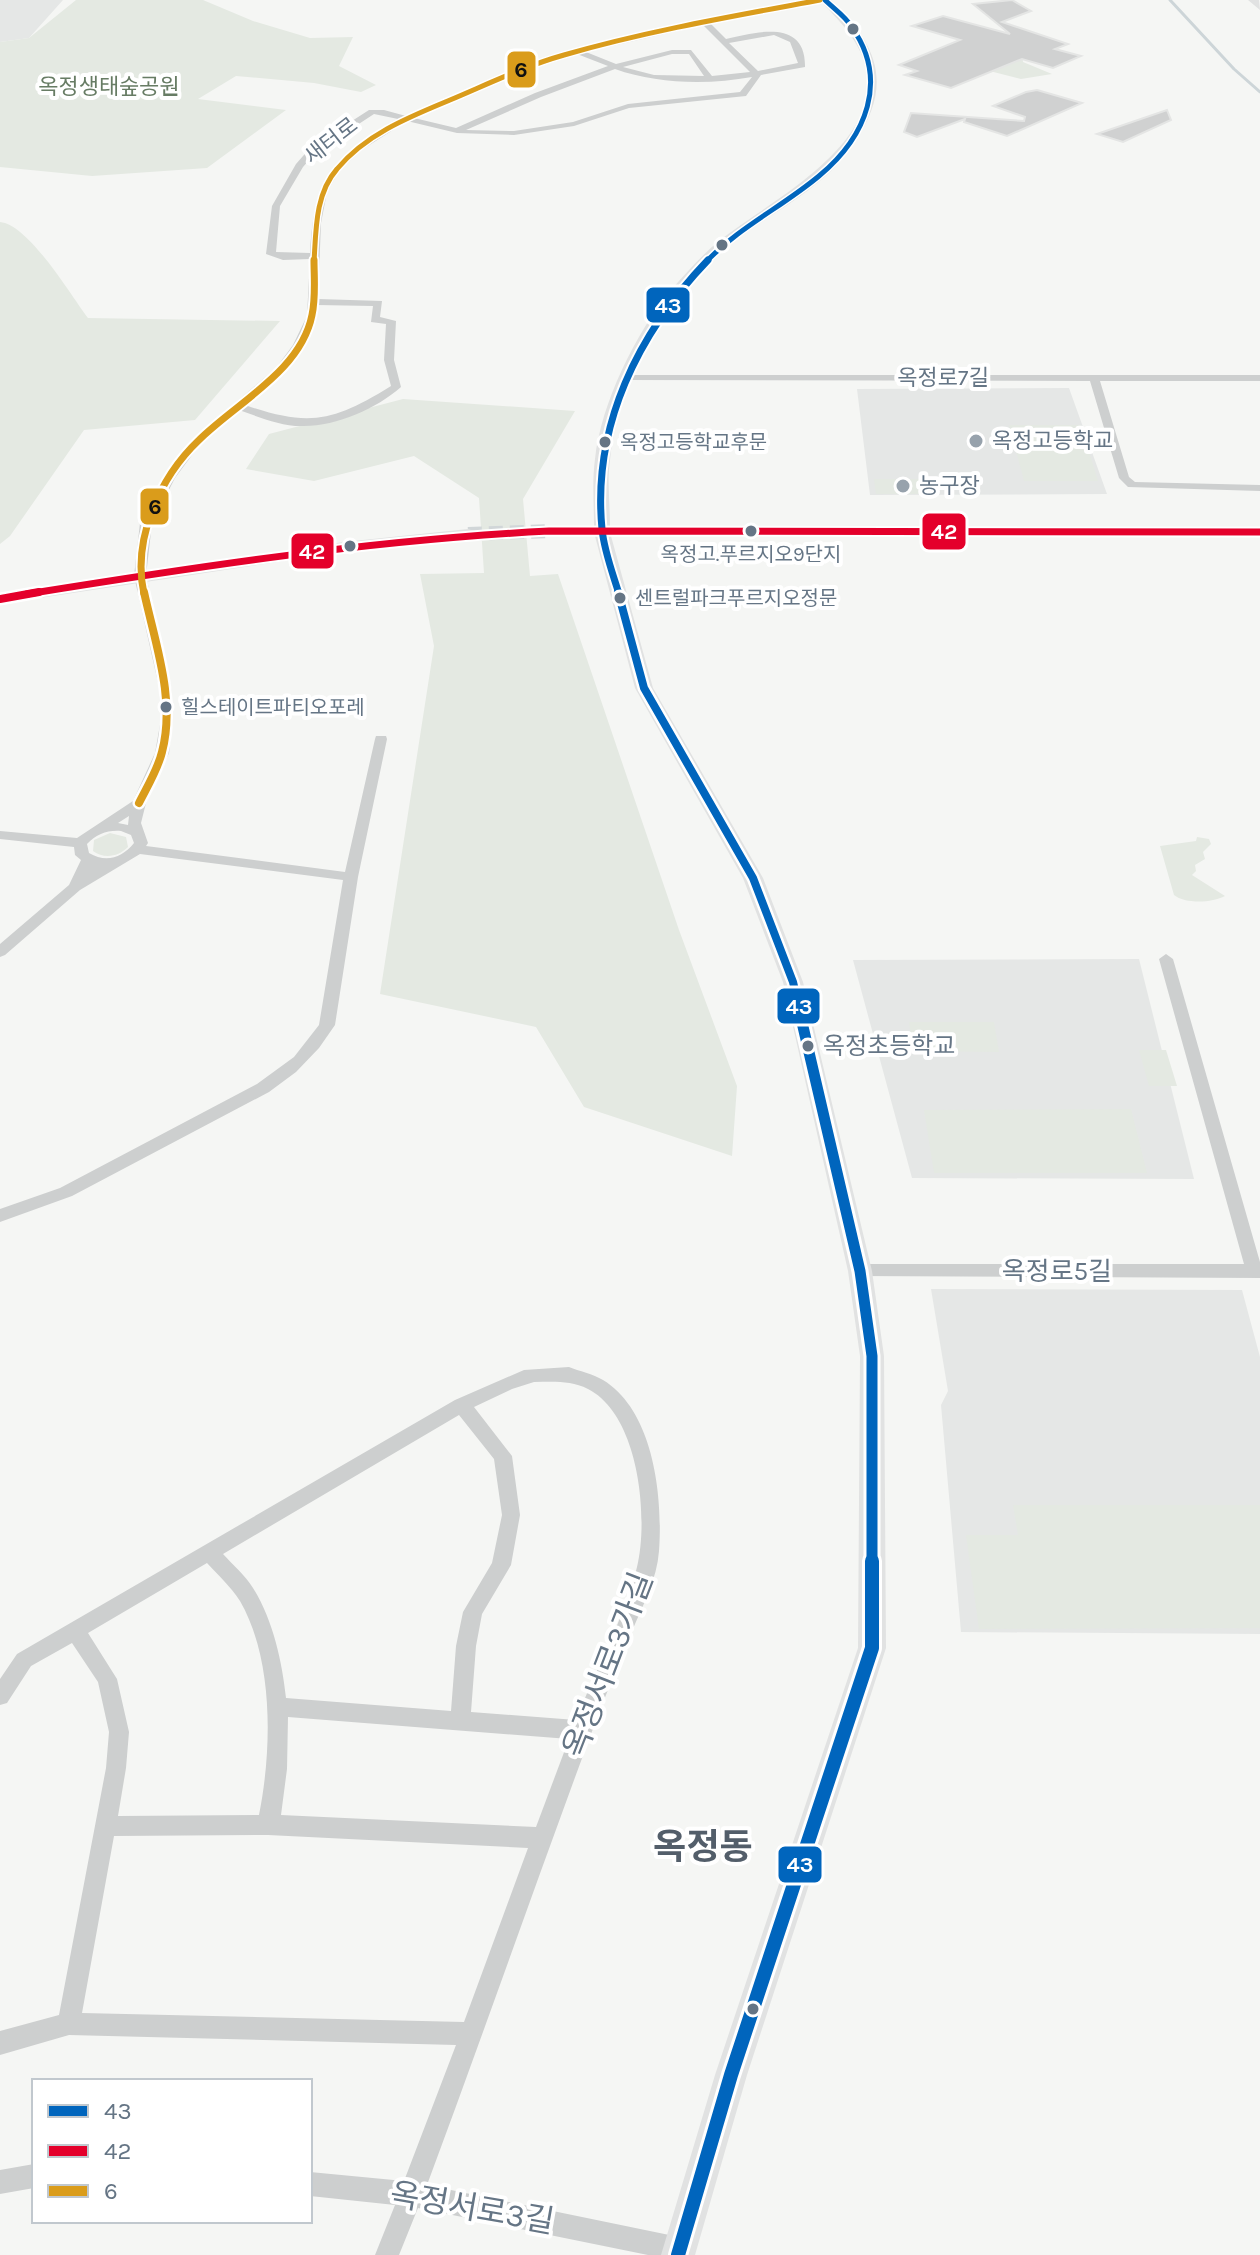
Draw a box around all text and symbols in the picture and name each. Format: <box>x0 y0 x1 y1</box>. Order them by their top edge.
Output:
unlabelled marker <box>845 21 861 37</box>
line badge: 6 <box>506 50 537 89</box>
text: 6 <box>514 57 528 83</box>
park label: 옥정생태숲공원 <box>38 74 180 100</box>
street label: 새터로 <box>299 112 363 170</box>
unlabelled marker <box>714 237 730 253</box>
line badge: 43 <box>645 286 691 324</box>
text: 43 <box>655 293 681 319</box>
street label: 옥정로7길 <box>897 365 989 391</box>
place label: 옥정고등학교 <box>992 428 1113 454</box>
place label: 옥정고등학교후문 <box>620 431 767 454</box>
marker: 옥정고등학교 <box>967 432 985 450</box>
marker: 옥정고등학교후문 <box>597 434 613 450</box>
place label: 농구장 <box>919 473 980 499</box>
marker: 농구장 <box>894 477 912 495</box>
line badge: 6 <box>139 487 170 526</box>
text: 6 <box>148 494 162 520</box>
line badge: 42 <box>921 512 967 551</box>
text: 42 <box>931 519 957 545</box>
marker: 옥정고.푸르지오9단지 <box>743 523 759 539</box>
line badge: 42 <box>290 532 335 570</box>
unlabelled marker <box>342 538 358 554</box>
text: 42 <box>299 539 325 565</box>
place label: 옥정고.푸르지오9단지 <box>661 543 841 566</box>
place label: 센트럴파크푸르지오정문 <box>635 587 837 610</box>
marker: 센트럴파크푸르지오정문 <box>612 590 628 606</box>
place label: 힐스테이트파티오포레 <box>181 696 365 719</box>
marker: 힐스테이트파티오포레 <box>158 699 174 715</box>
line badge: 43 <box>776 987 821 1025</box>
text: 43 <box>786 994 812 1020</box>
place label: 옥정초등학교 <box>823 1032 955 1060</box>
marker: 옥정초등학교 <box>800 1038 816 1054</box>
street label: 옥정로5길 <box>1002 1256 1112 1287</box>
street label: 옥정서로3가길 <box>556 1567 660 1763</box>
district label: 옥정동 <box>653 1826 753 1868</box>
line badge: 43 <box>777 1845 823 1884</box>
text: 43 <box>787 1852 813 1878</box>
unlabelled marker <box>745 2001 761 2017</box>
legend <box>32 2079 312 2223</box>
text: 43 <box>104 2097 132 2125</box>
text: 42 <box>104 2137 131 2165</box>
street label: 옥정서로3길 <box>387 2175 557 2241</box>
text: 6 <box>104 2177 118 2205</box>

